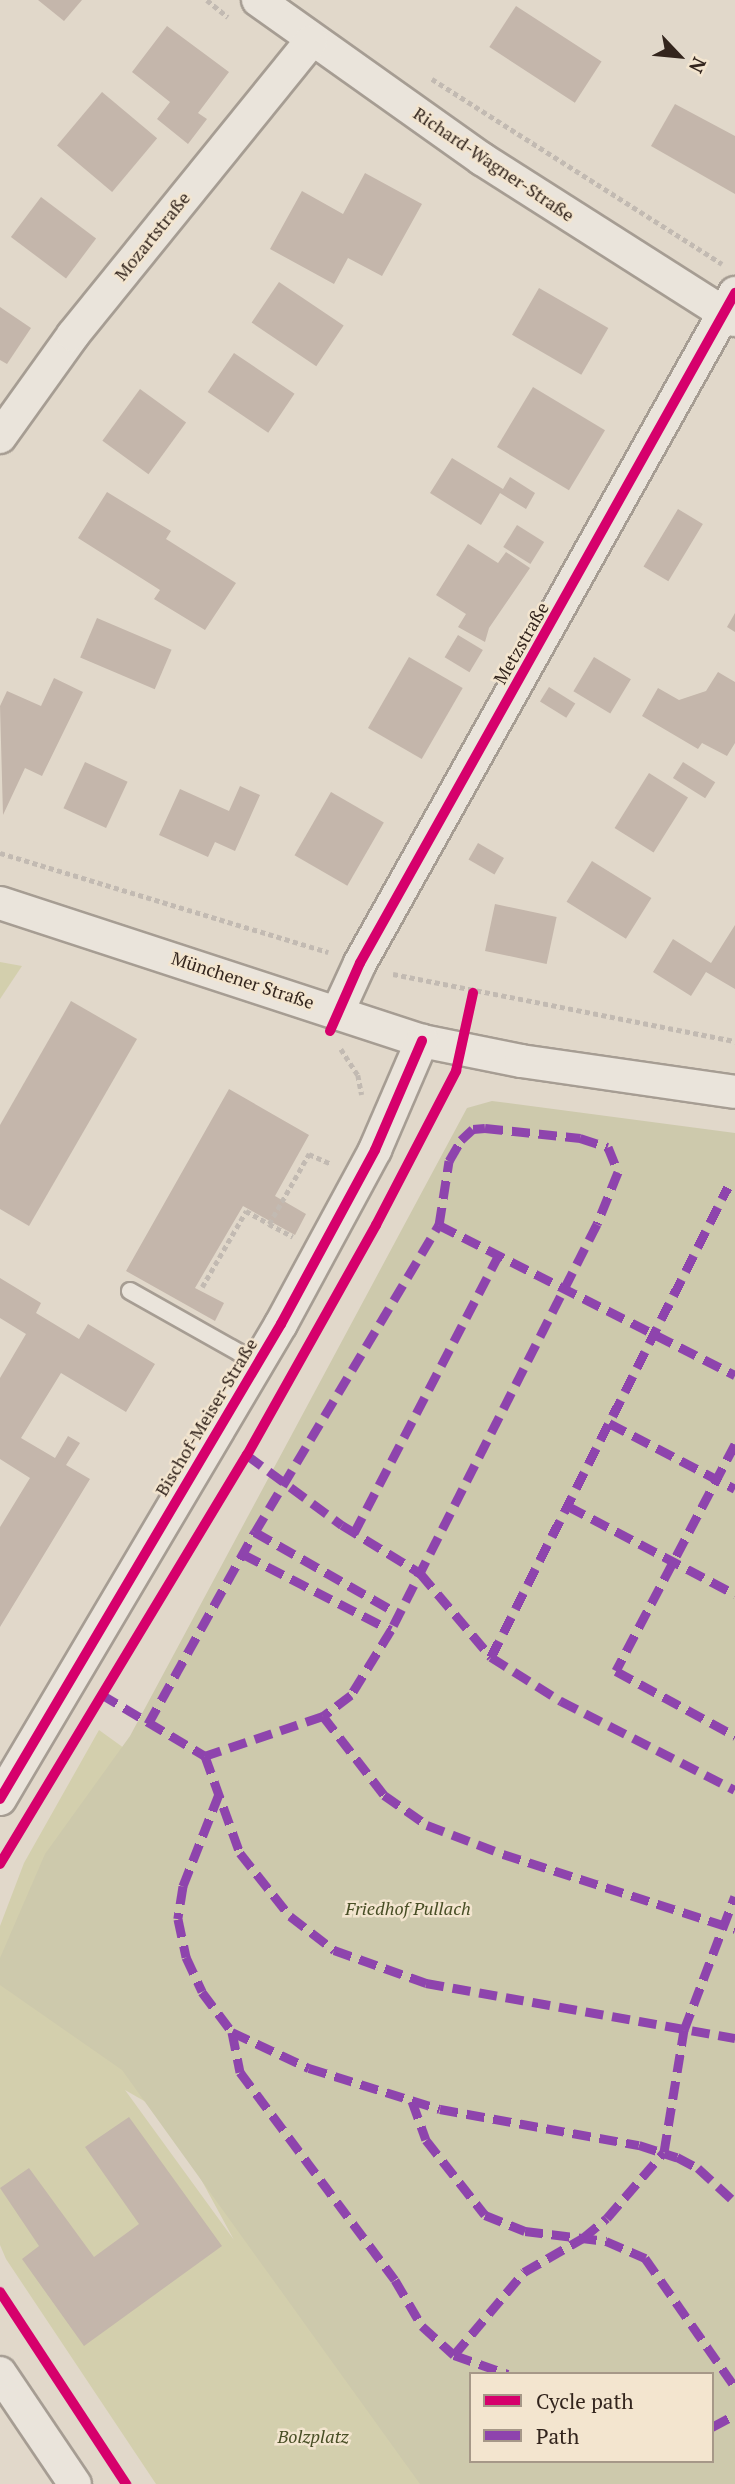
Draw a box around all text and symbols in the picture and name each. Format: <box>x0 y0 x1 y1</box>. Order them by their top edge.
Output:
north arrow <box>644 21 714 91</box>
text: N <box>684 53 713 77</box>
street label: Richard-Wagner-Straße <box>409 102 579 226</box>
street label: Mozartstraße <box>110 187 194 285</box>
street label: Metzstraße <box>489 598 553 688</box>
street label: Münchener Straße <box>169 947 317 1013</box>
street label: Bischof-Meiser-Straße <box>150 1334 262 1500</box>
park label: Friedhof Pullach <box>345 1897 471 1919</box>
legend <box>469 2372 714 2463</box>
text: Cycle path <box>536 2387 634 2415</box>
text: Path <box>536 2422 579 2450</box>
park label: Bolzplatz <box>277 2425 349 2447</box>

